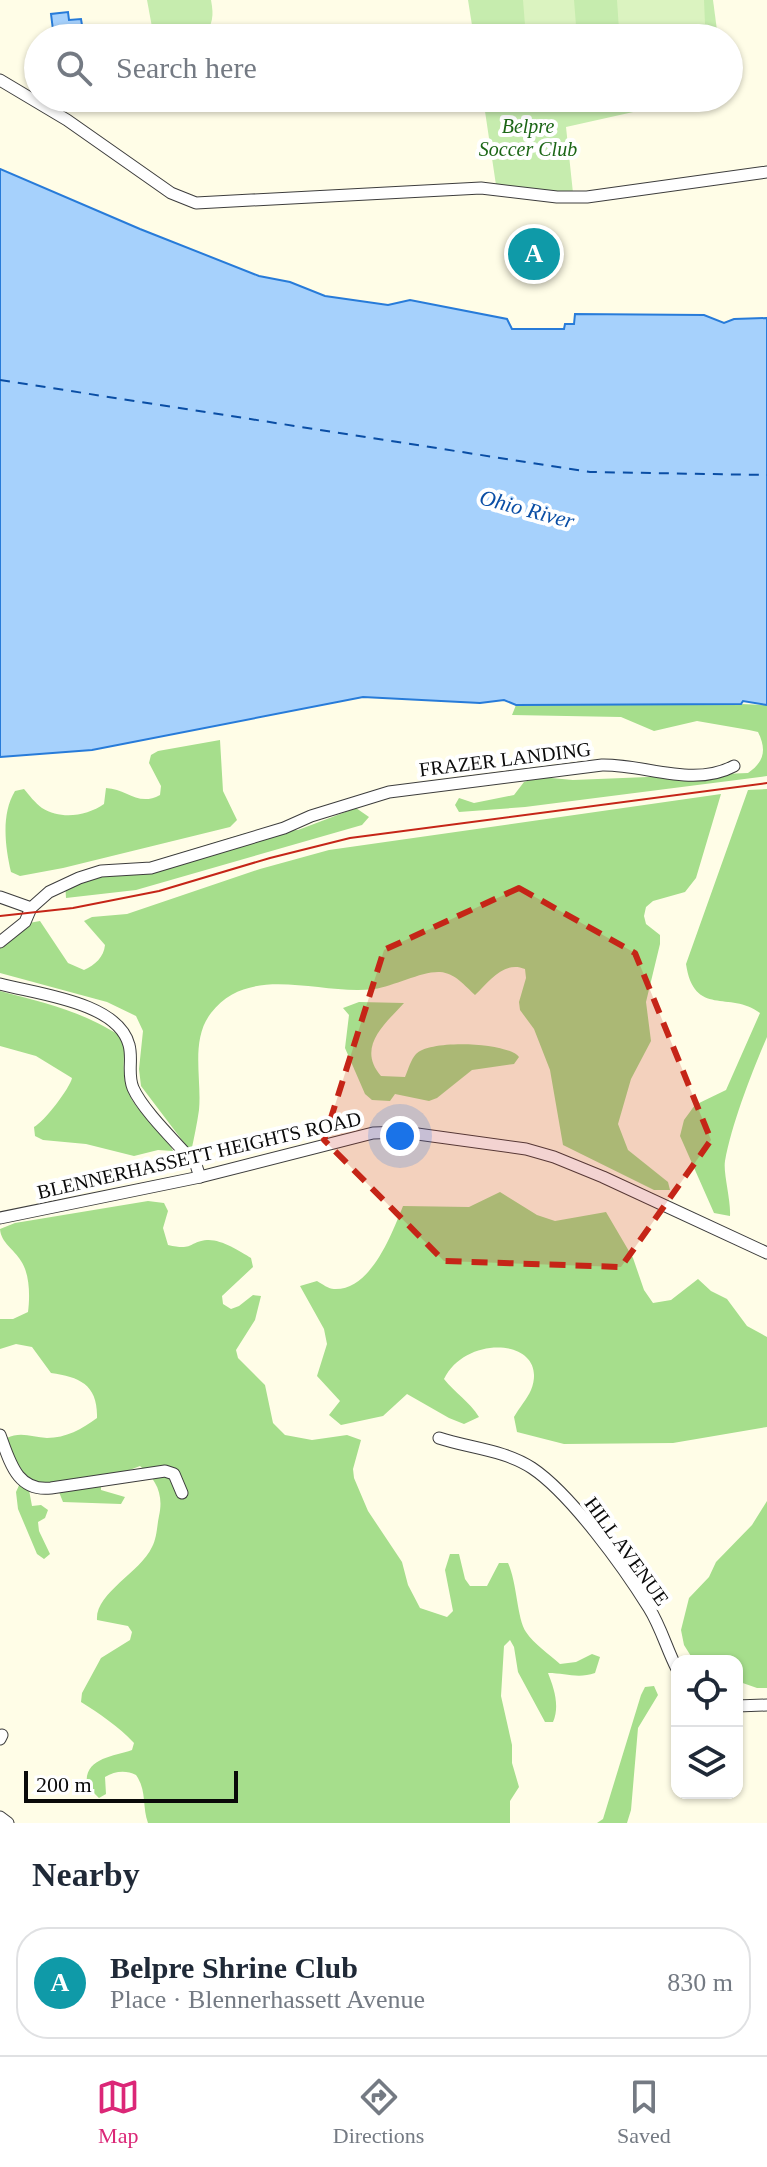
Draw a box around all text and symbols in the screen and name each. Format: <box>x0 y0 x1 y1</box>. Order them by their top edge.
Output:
search box <box>24 24 743 112</box>
icon: search <box>52 46 96 90</box>
text: Search here <box>116 51 257 84</box>
park label: Belpre Soccer Club <box>479 115 577 160</box>
pin: A <box>508 224 560 284</box>
water label: Ohio River <box>477 484 578 534</box>
street label: FRAZER LANDING <box>418 738 592 780</box>
street label: BLENNERHASSETT HEIGHTS ROAD <box>35 1107 363 1203</box>
your location <box>380 1116 420 1156</box>
street label: HILL AVENUE <box>580 1493 674 1609</box>
map controls <box>671 1655 743 1799</box>
button: locate <box>671 1655 743 1727</box>
button: layers <box>671 1727 743 1799</box>
scale bar <box>24 1767 238 1803</box>
text: 200 m <box>36 1772 92 1797</box>
text: Nearby <box>32 1856 140 1893</box>
text: Belpre Shrine Club <box>110 1951 358 1984</box>
text: A <box>51 1968 69 1997</box>
text: 830 m <box>667 1968 733 1997</box>
text: Place · Blennerhassett Avenue <box>110 1985 425 2014</box>
tab: Map <box>96 2075 140 2149</box>
tab: Directions <box>333 2075 424 2149</box>
tab: Saved <box>617 2075 671 2149</box>

